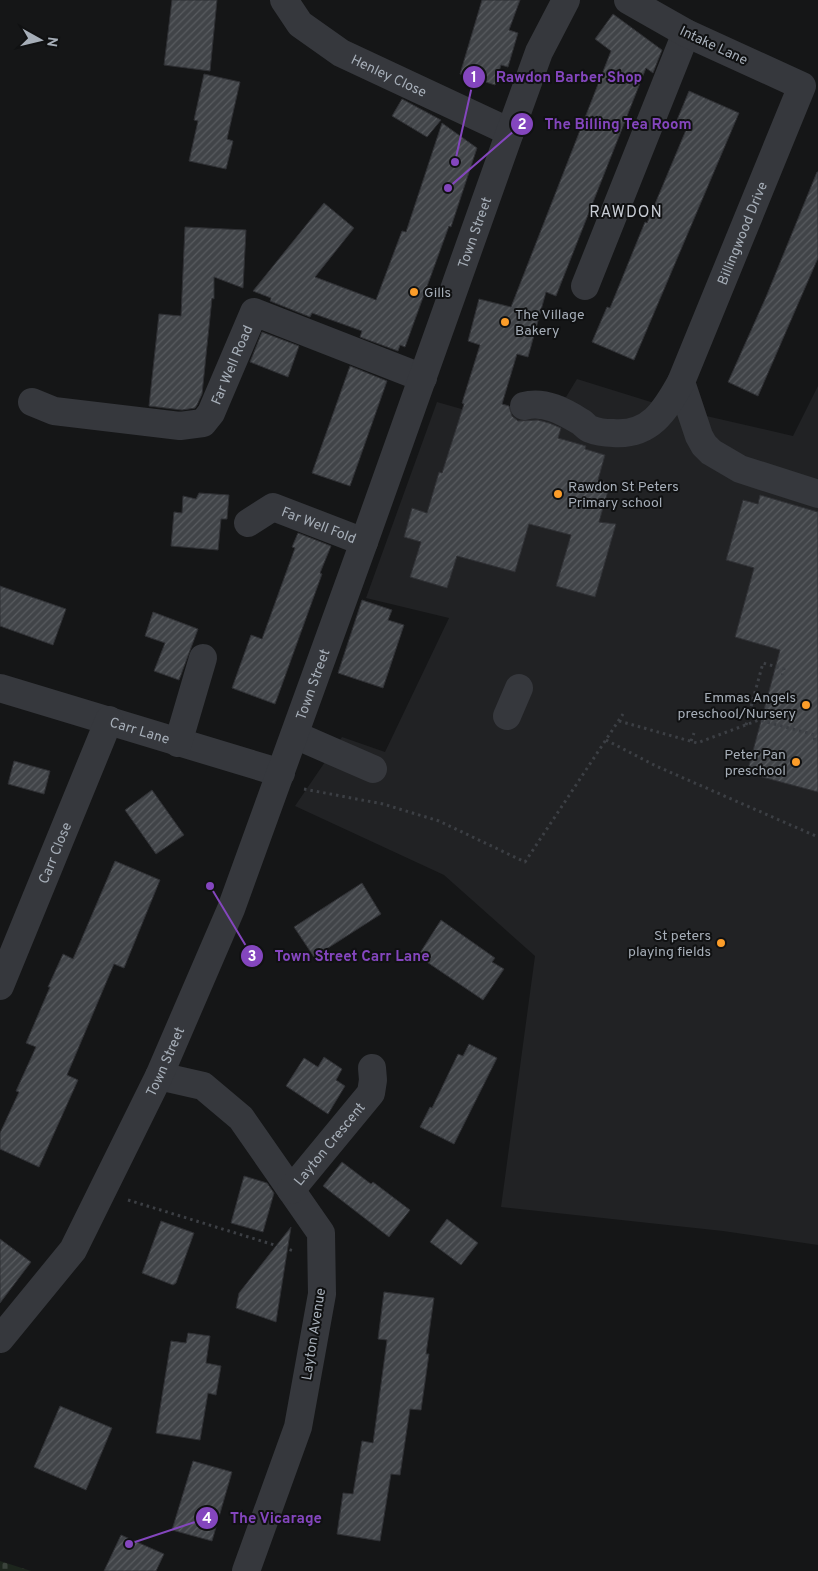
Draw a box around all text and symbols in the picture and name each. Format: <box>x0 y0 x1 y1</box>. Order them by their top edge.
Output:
north arrow <box>15 15 65 65</box>
street label: Intake Lane <box>677 23 750 69</box>
text: N <box>42 35 61 48</box>
street label: Henley Close <box>348 52 429 102</box>
callout: Rawdon Barber Shop <box>461 62 653 92</box>
text: 1 <box>471 69 477 88</box>
text: Rawdon Barber Shop <box>496 69 642 88</box>
callout: The Billing Tea Room <box>509 109 701 139</box>
text: 2 <box>517 116 527 135</box>
text: The Billing Tea Room <box>544 116 692 135</box>
street label: Billingwood Drive <box>715 180 772 288</box>
street label: Town Street <box>455 195 496 271</box>
district label: RAWDON <box>589 203 663 223</box>
place label: Gills <box>424 285 451 302</box>
marker: Gills <box>408 286 420 298</box>
place label: The Village Bakery <box>515 307 584 340</box>
marker: The Village Bakery <box>499 316 511 328</box>
street label: Far Well Road <box>208 323 257 408</box>
place label: Rawdon St Peters Primary school <box>568 479 679 512</box>
marker: Rawdon St Peters Primary school <box>552 488 564 500</box>
street label: Far Well Fold <box>279 504 358 548</box>
street label: Town Street <box>293 647 334 723</box>
place label: Emmas Angels preschool/Nursery <box>678 690 796 723</box>
marker: Emmas Angels preschool/Nursery <box>800 699 812 711</box>
street label: Carr Lane <box>107 715 171 749</box>
place label: Peter Pan preschool <box>724 747 786 780</box>
marker: Peter Pan preschool <box>790 756 802 768</box>
street label: Carr Close <box>36 820 76 887</box>
place label: St peters playing fields <box>628 928 711 961</box>
marker: St peters playing fields <box>715 937 727 949</box>
callout: Town Street Carr Lane <box>239 941 439 971</box>
text: 3 <box>248 948 257 967</box>
text: Town Street Carr Lane <box>275 948 430 967</box>
street label: Town Street <box>143 1025 189 1100</box>
street label: Layton Crescent <box>291 1100 370 1190</box>
street label: Layton Avenue <box>299 1287 330 1381</box>
callout: The Vicarage <box>194 1503 332 1533</box>
text: 4 <box>202 1510 212 1529</box>
text: The Vicarage <box>230 1510 322 1529</box>

